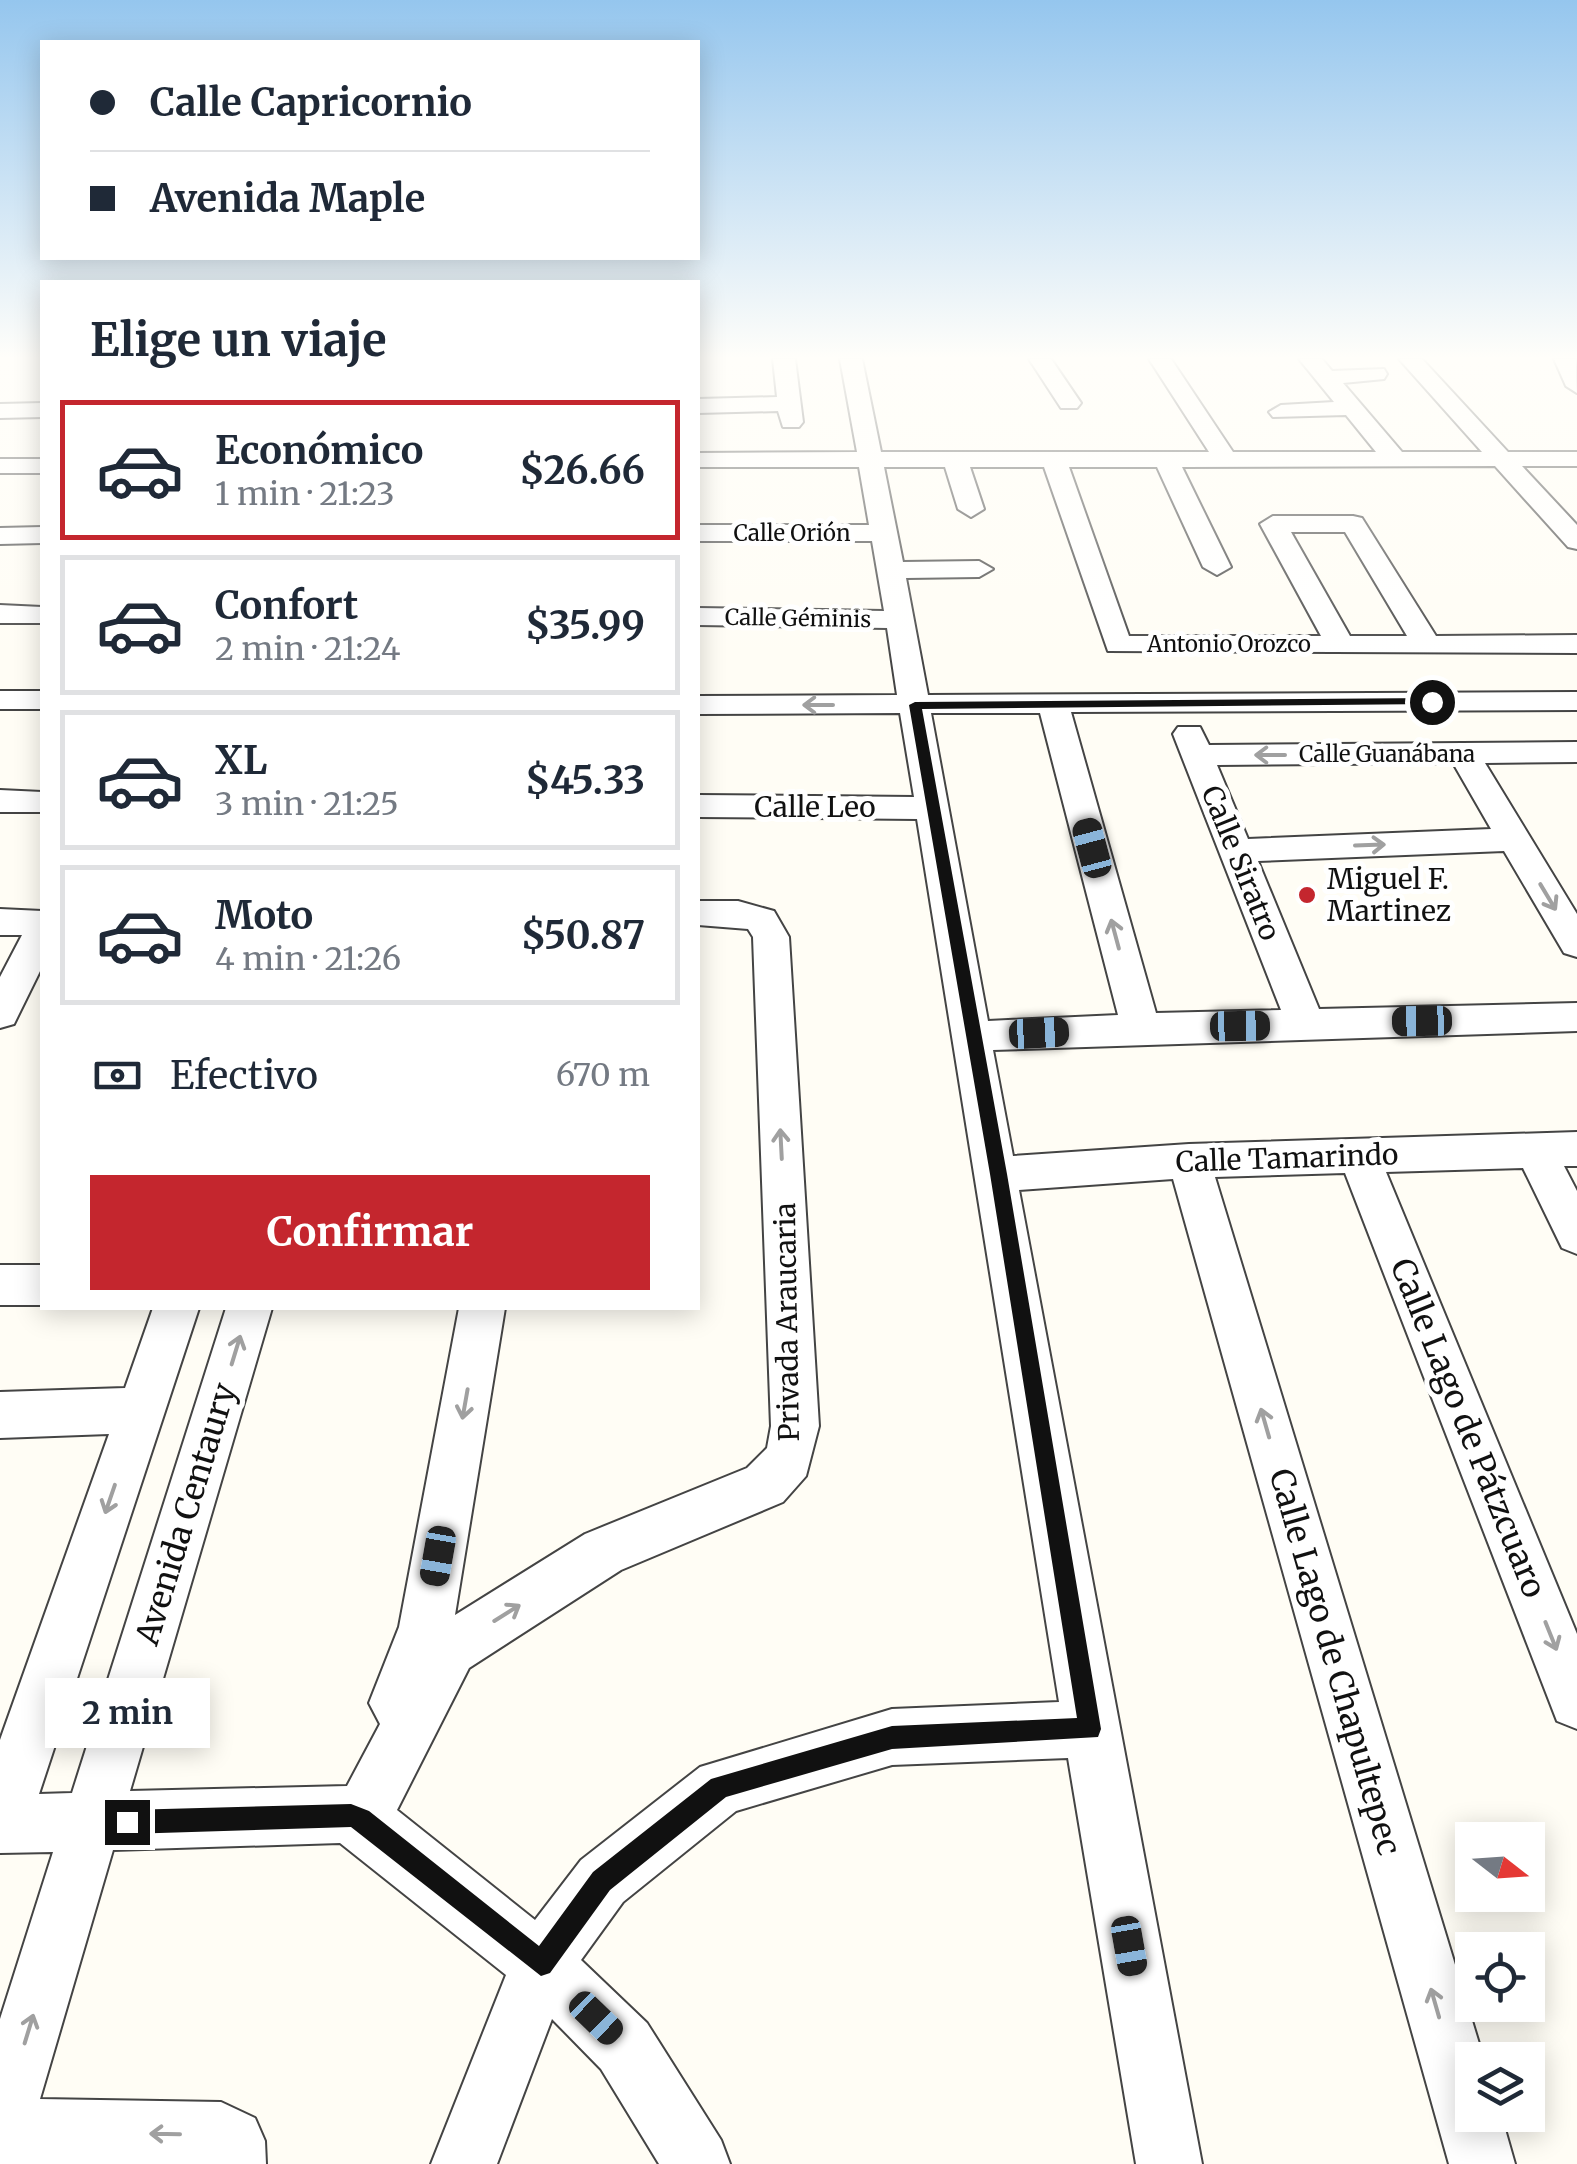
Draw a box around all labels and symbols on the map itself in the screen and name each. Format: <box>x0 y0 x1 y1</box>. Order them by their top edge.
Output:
street label: Calle Orión <box>733 519 851 547</box>
street label: Calle Géminis <box>725 603 871 633</box>
street label: Antonio Orozco <box>1146 630 1311 658</box>
route start <box>1410 680 1455 725</box>
one-way arrow <box>802 696 834 714</box>
street label: Calle Guanábana <box>1299 740 1475 768</box>
one-way arrow <box>1254 746 1286 764</box>
street label: Calle Siratro <box>1194 780 1288 946</box>
street label: Calle Leo <box>754 789 876 825</box>
car <box>1070 815 1114 881</box>
one-way arrow <box>1353 835 1385 854</box>
place label: Miguel F. Martinez <box>1327 861 1451 929</box>
one-way arrow <box>1538 882 1558 911</box>
marker: Miguel F. Martinez <box>1296 884 1318 906</box>
one-way arrow <box>1105 918 1124 950</box>
car <box>1392 1005 1452 1037</box>
car <box>1210 1010 1270 1042</box>
car <box>1008 1016 1070 1050</box>
one-way arrow <box>772 1128 791 1160</box>
street label: Calle Tamarindo <box>1175 1136 1399 1180</box>
street label: Privada Araucaria <box>767 1202 807 1442</box>
street label: Calle Lago de Pátzcuaro <box>1382 1253 1554 1603</box>
one-way arrow <box>228 1335 246 1366</box>
street label: Avenida Centaury <box>127 1378 245 1651</box>
one-way arrow <box>455 1387 474 1419</box>
one-way arrow <box>1255 1407 1273 1439</box>
street label: Calle Lago de Chapultepec <box>1261 1464 1409 1860</box>
one-way arrow <box>100 1483 118 1514</box>
car <box>418 1524 458 1588</box>
one-way arrow <box>493 1602 521 1623</box>
one-way arrow <box>1544 1621 1562 1651</box>
callout: 2 min <box>44 1677 210 1747</box>
route end <box>105 1800 150 1845</box>
north arrow <box>1455 1822 1545 1912</box>
car <box>1109 1914 1149 1978</box>
car <box>564 1986 628 2050</box>
one-way arrow <box>1425 1988 1443 2019</box>
one-way arrow <box>21 2014 39 2045</box>
one-way arrow <box>150 2125 182 2144</box>

